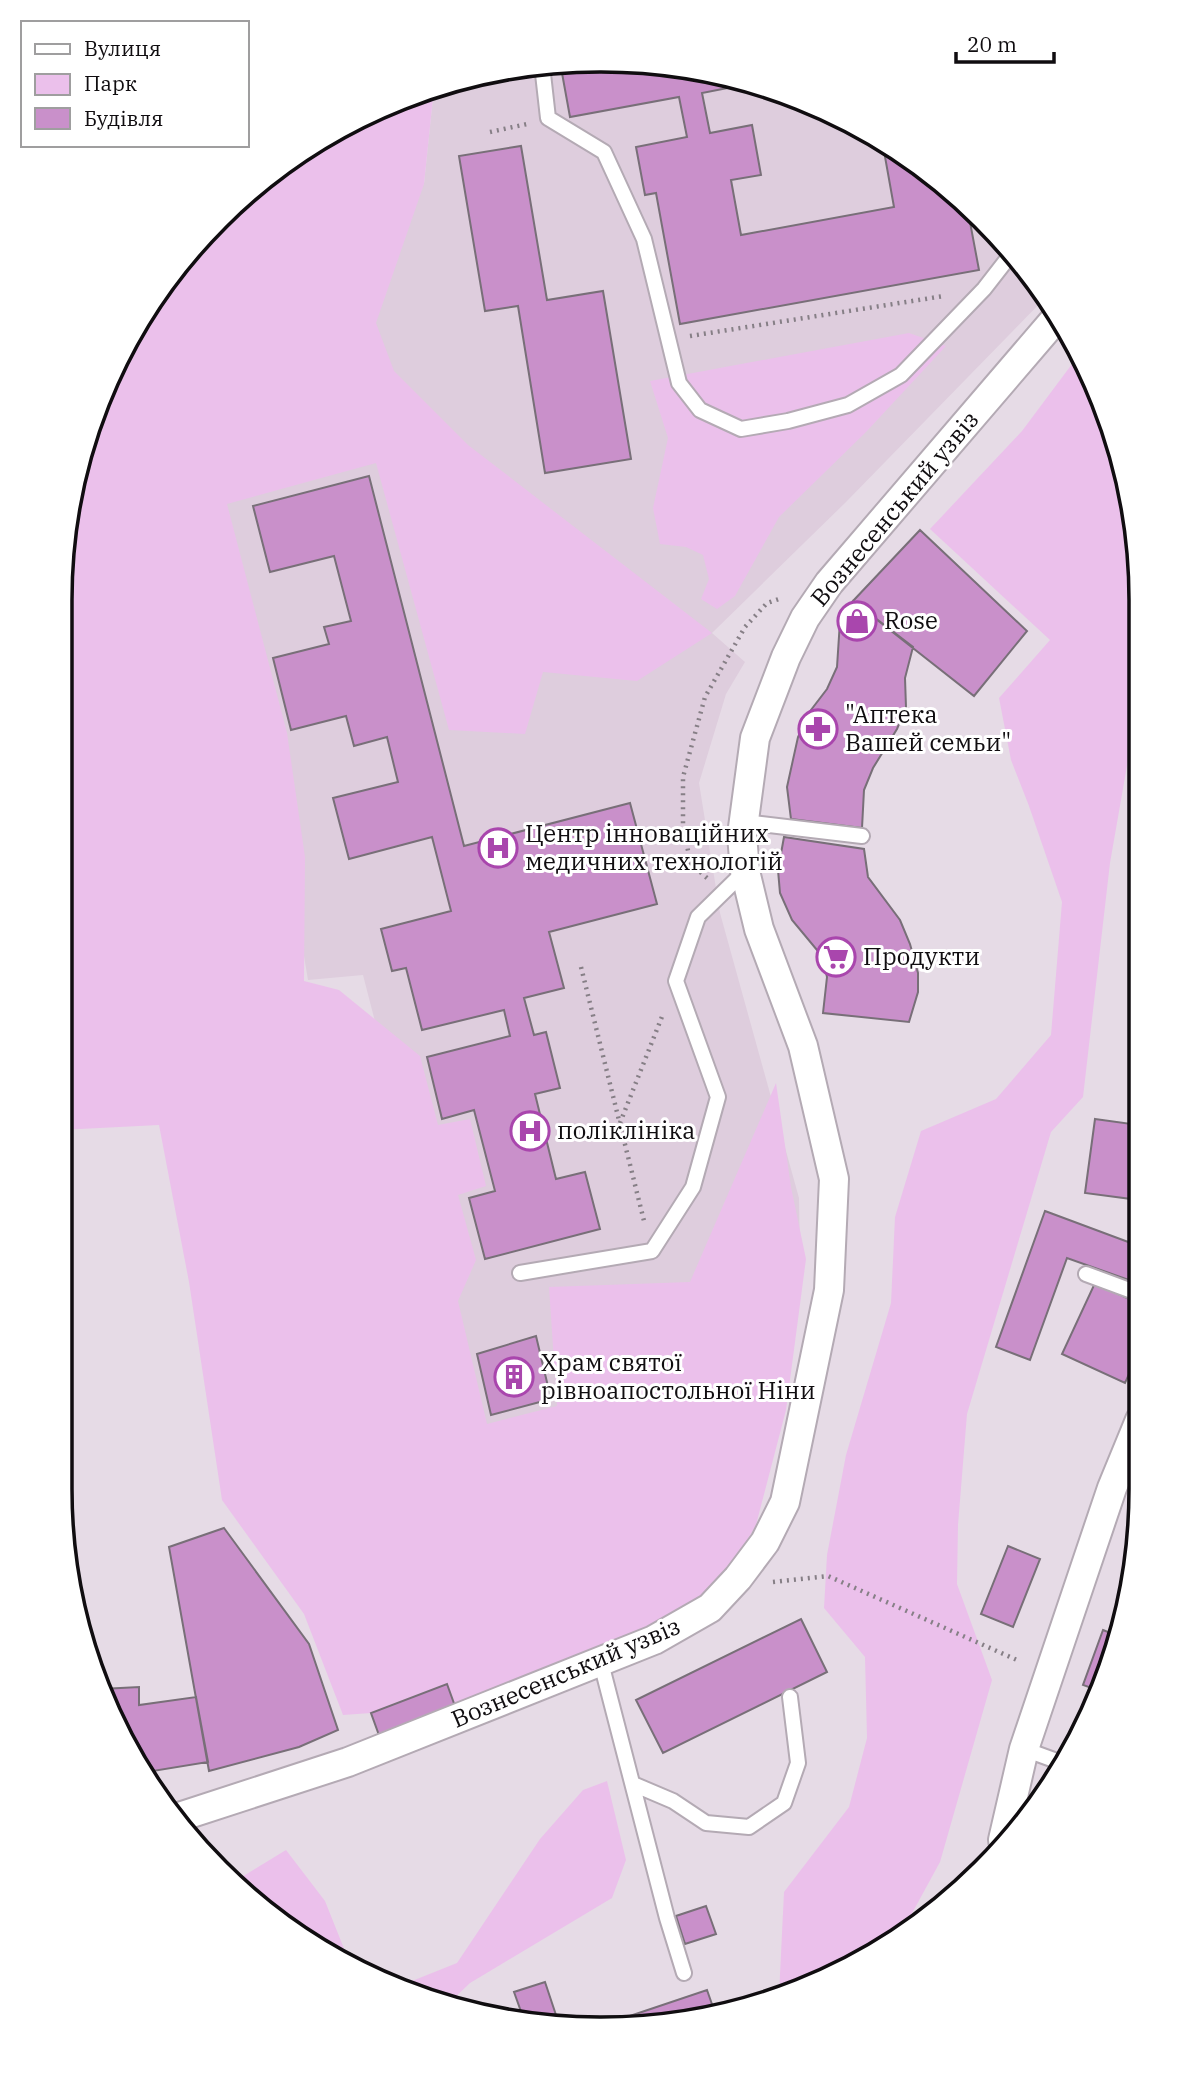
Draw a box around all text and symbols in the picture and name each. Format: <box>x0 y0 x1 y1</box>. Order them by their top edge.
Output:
legend <box>21 21 248 147</box>
scale bar <box>956 21 1054 65</box>
text: 20 m <box>967 30 1017 58</box>
text: Вулиця <box>84 34 161 62</box>
text: Парк <box>84 69 137 97</box>
text: Будівля <box>84 104 163 132</box>
street label: Вознесенський узвіз <box>803 404 985 613</box>
shop icon: Rose <box>836 600 878 642</box>
place label: Rose <box>884 604 938 636</box>
place label: "Аптека Вашей семьи" <box>845 698 1011 758</box>
pharmacy icon: "Аптека Вашей семьи" <box>797 708 839 750</box>
place label: Центр інноваційних медичних технологій <box>525 817 783 877</box>
hospital icon: Центр інноваційних медичних технологій <box>477 827 519 869</box>
supermarket icon: Продукти <box>815 936 857 978</box>
place label: Продукти <box>863 940 980 972</box>
hospital icon: поліклініка <box>509 1110 551 1152</box>
place label: поліклініка <box>557 1114 695 1146</box>
place label: Храм святої рівноапостольної Ніни <box>541 1346 816 1406</box>
building icon: Храм святої рівноапостольної Ніни <box>493 1356 535 1398</box>
street label: Вознесенський узвіз <box>446 1609 685 1735</box>

